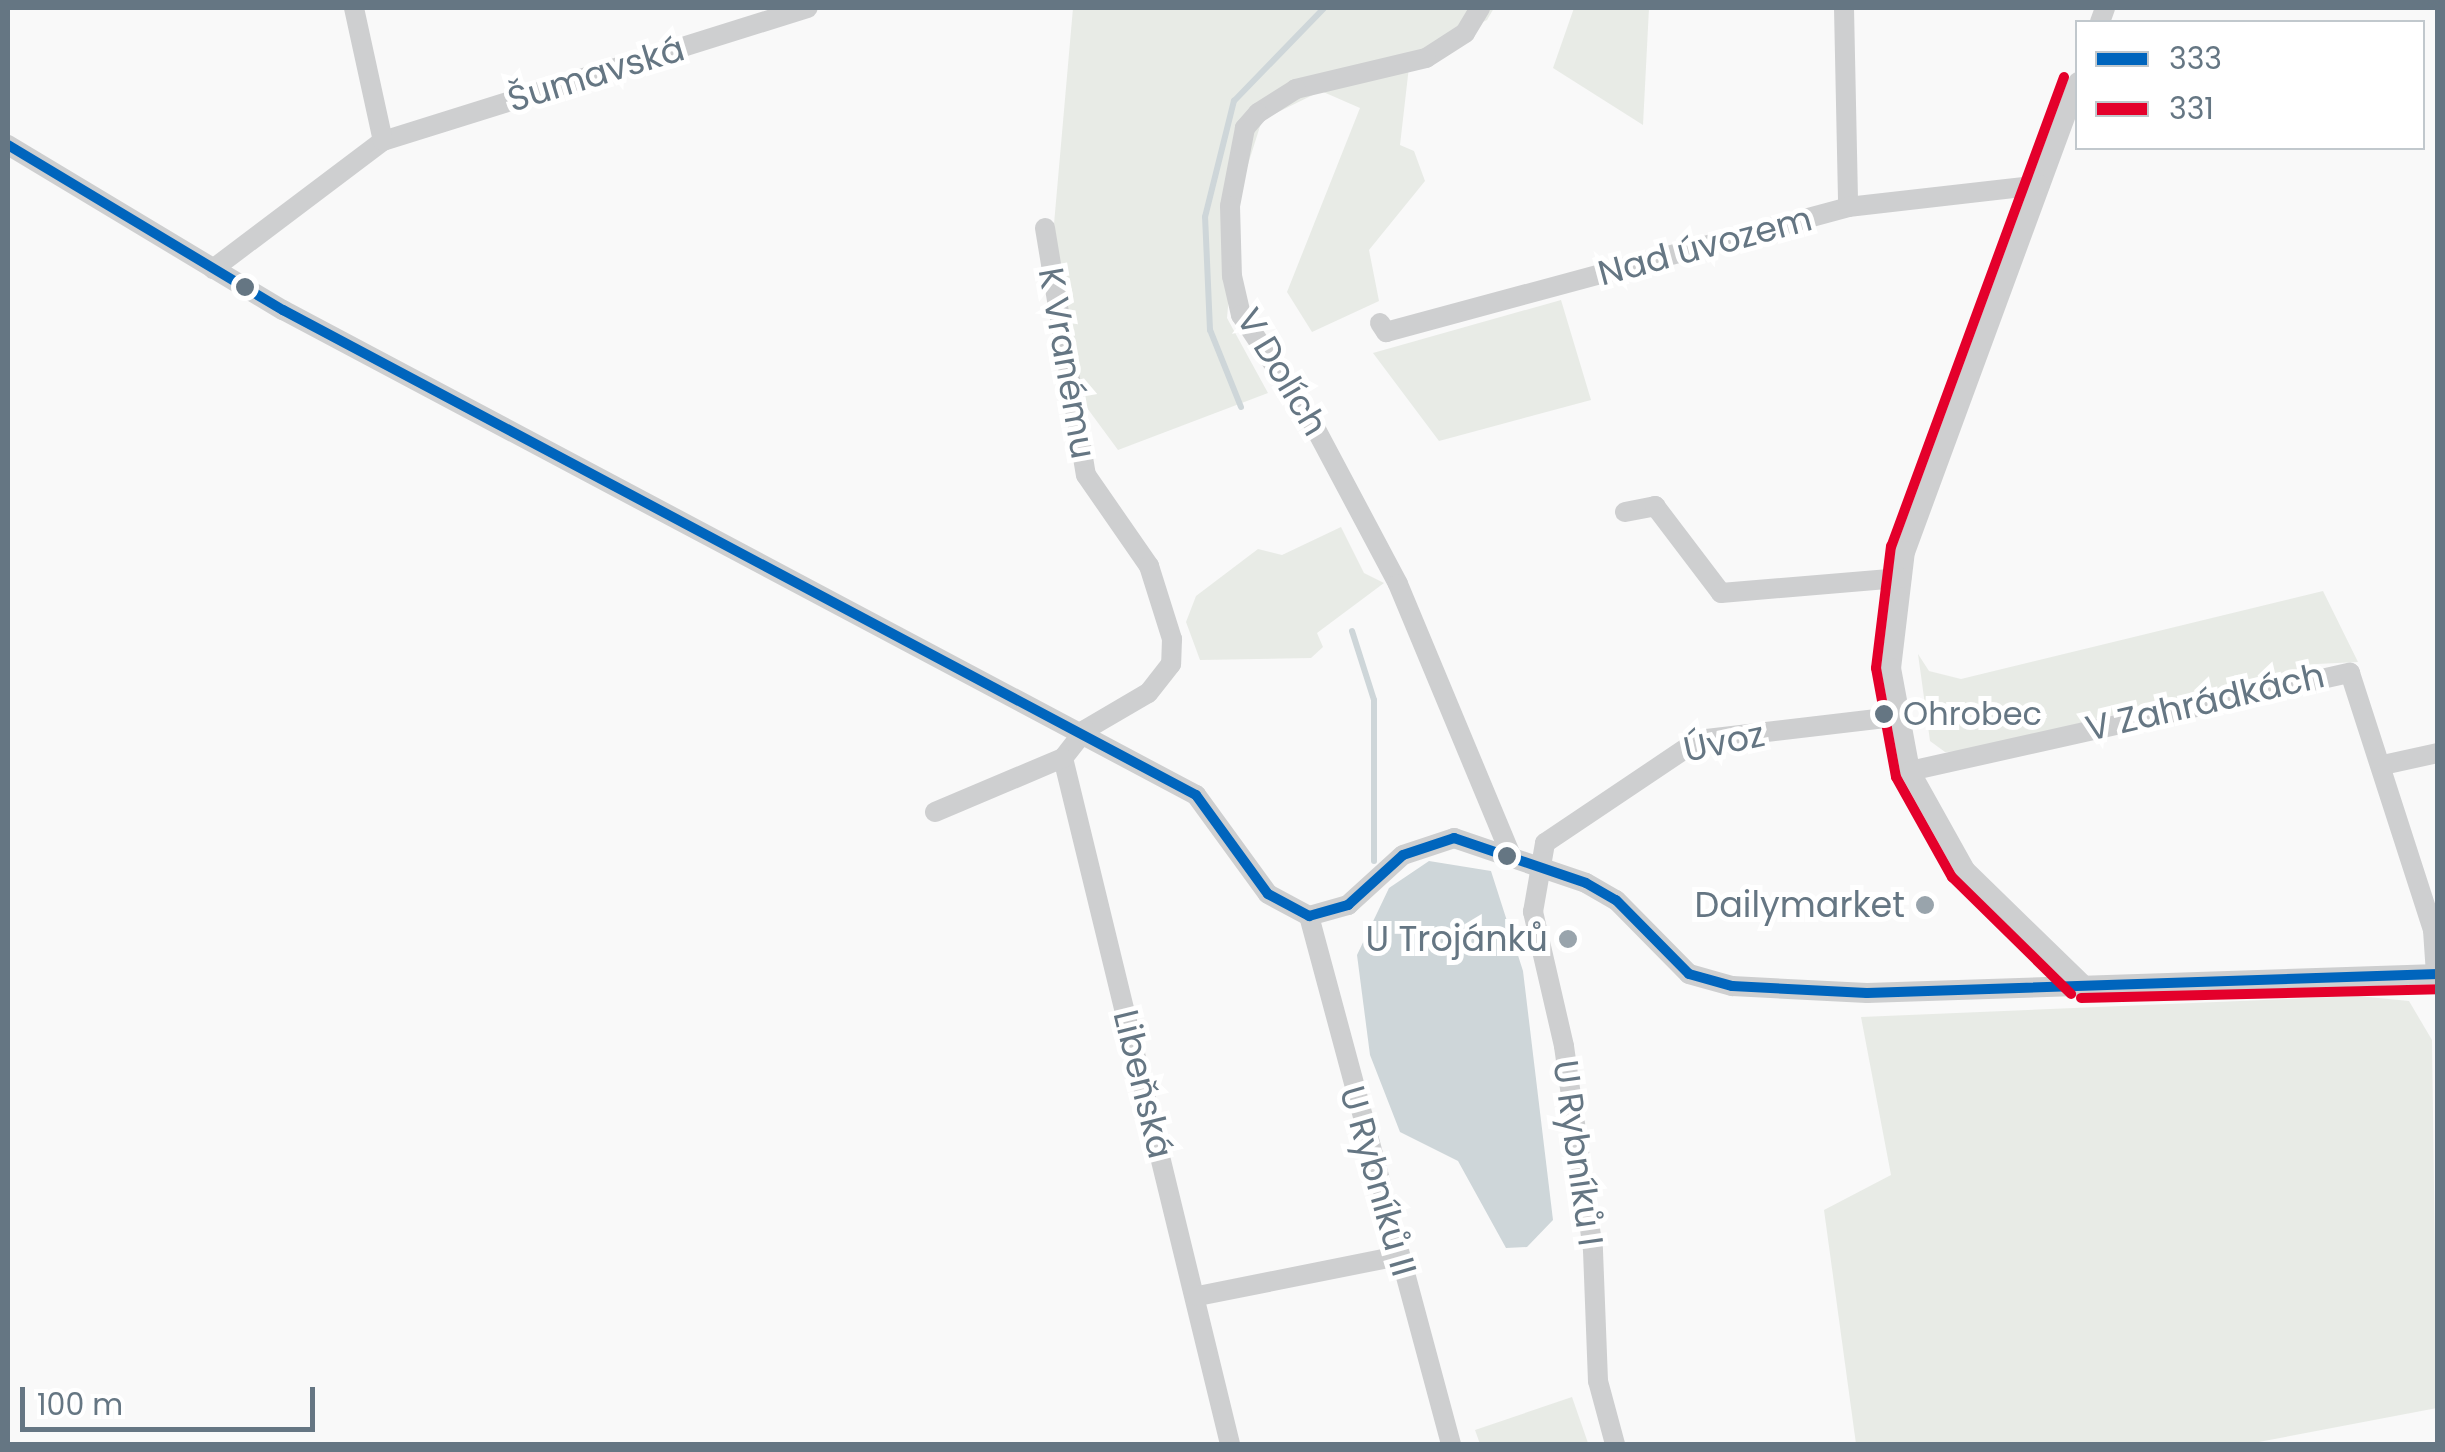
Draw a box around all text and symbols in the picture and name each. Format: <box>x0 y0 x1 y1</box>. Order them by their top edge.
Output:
legend <box>2075 20 2425 150</box>
street label: Šumavská <box>503 27 689 121</box>
text: 333 <box>2169 37 2222 80</box>
text: 331 <box>2169 87 2214 130</box>
street label: Nad úvozem <box>1594 197 1816 295</box>
street label: K Vranému <box>1030 264 1104 462</box>
unlabelled marker <box>235 277 255 297</box>
street label: V Dolích <box>1228 301 1336 443</box>
street label: V Zahrádkách <box>2082 654 2328 750</box>
place label: Ohrobec <box>1903 695 2042 733</box>
marker: Ohrobec <box>1874 704 1894 724</box>
street label: Úvoz <box>1680 713 1768 771</box>
unlabelled marker <box>1497 846 1517 866</box>
place label: Dailymarket <box>1694 884 1905 926</box>
marker: Dailymarket <box>1914 894 1936 916</box>
place label: U Trojánků <box>1365 918 1548 960</box>
marker: U Trojánků <box>1557 928 1579 950</box>
street label: Libeňská <box>1104 1005 1182 1163</box>
street label: U Rybníků I <box>1544 1057 1612 1249</box>
street label: U Rybníků II <box>1331 1081 1425 1281</box>
scale bar <box>25 1367 320 1429</box>
text: 100 m <box>37 1383 123 1426</box>

